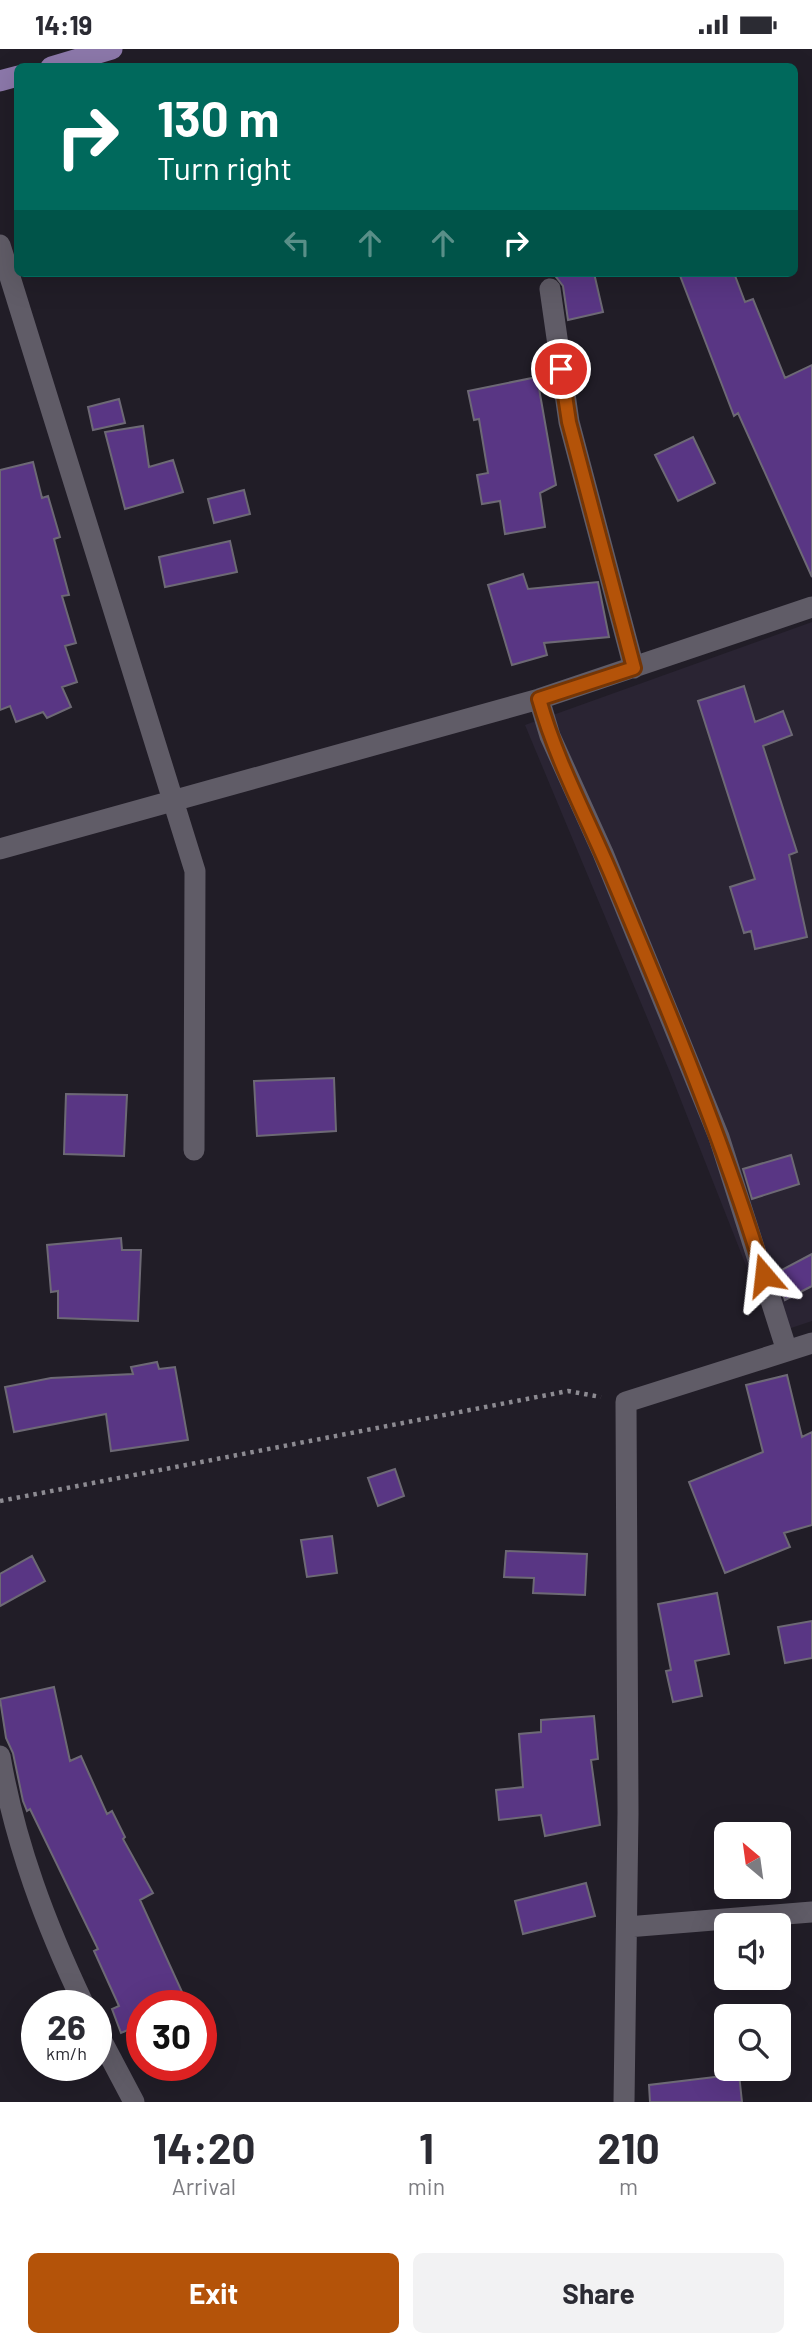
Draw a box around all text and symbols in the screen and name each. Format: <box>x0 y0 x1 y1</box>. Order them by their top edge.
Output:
text: 14:19 <box>35 9 92 40</box>
text: 130 m <box>157 88 279 147</box>
icon: right <box>42 91 133 182</box>
text: Turn right <box>157 148 292 186</box>
icon: left <box>278 224 316 262</box>
icon: ahead <box>351 224 389 262</box>
icon: ahead <box>424 224 462 262</box>
icon: right <box>497 224 535 262</box>
pin <box>531 339 591 399</box>
icon: arrive <box>542 350 580 388</box>
position arrow <box>727 1238 801 1312</box>
north arrow <box>714 1822 791 1899</box>
map controls <box>714 1822 791 2081</box>
button: sound <box>714 1913 791 1990</box>
speed limit sign: 30 <box>126 1990 217 2081</box>
button: search <box>714 2004 791 2081</box>
text: 26 <box>47 2005 86 2047</box>
text: km/h <box>46 2042 87 2064</box>
text: 14:20 <box>152 2122 255 2172</box>
text: 1 <box>419 2122 434 2172</box>
text: 210 <box>598 2122 660 2172</box>
text: Arrival <box>172 2172 236 2200</box>
text: min <box>408 2172 445 2200</box>
text: m <box>619 2172 638 2200</box>
button: Exit <box>28 2253 399 2333</box>
button: Share <box>413 2253 784 2333</box>

